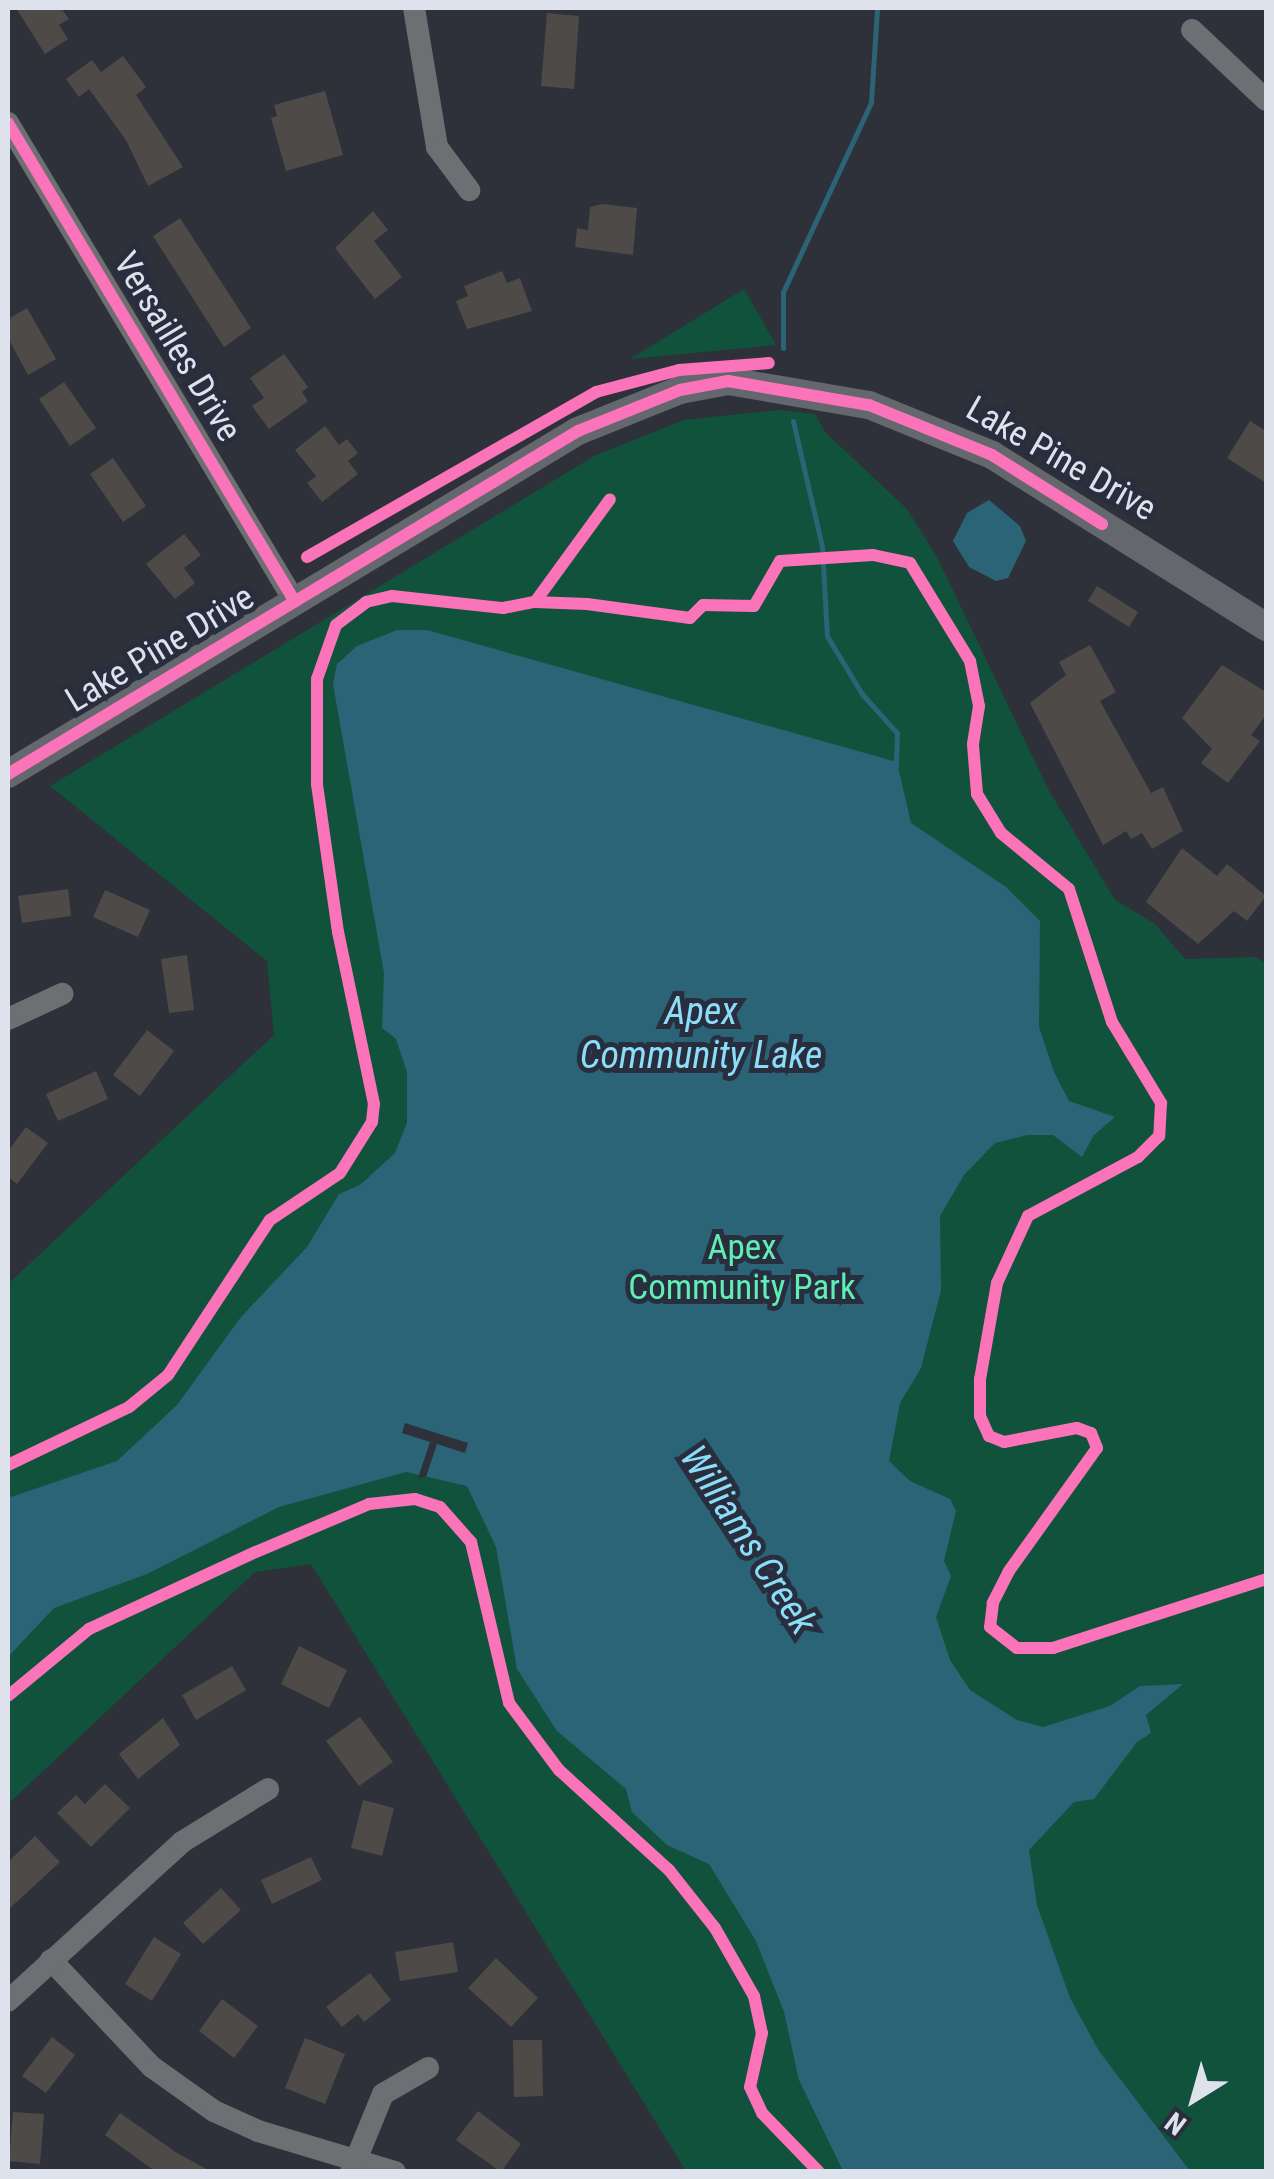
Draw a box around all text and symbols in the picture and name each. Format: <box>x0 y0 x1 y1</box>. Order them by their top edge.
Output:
street label: Versailles Drive <box>104 245 250 449</box>
street label: Lake Pine Drive <box>959 388 1163 530</box>
street label: Lake Pine Drive <box>58 576 262 722</box>
water label: Apex Community Lake <box>580 989 822 1078</box>
park label: Apex Community Park <box>628 1227 856 1309</box>
water label: Williams Creek <box>670 1437 826 1643</box>
north arrow <box>1144 2049 1244 2149</box>
text: N <box>1159 2105 1192 2142</box>

